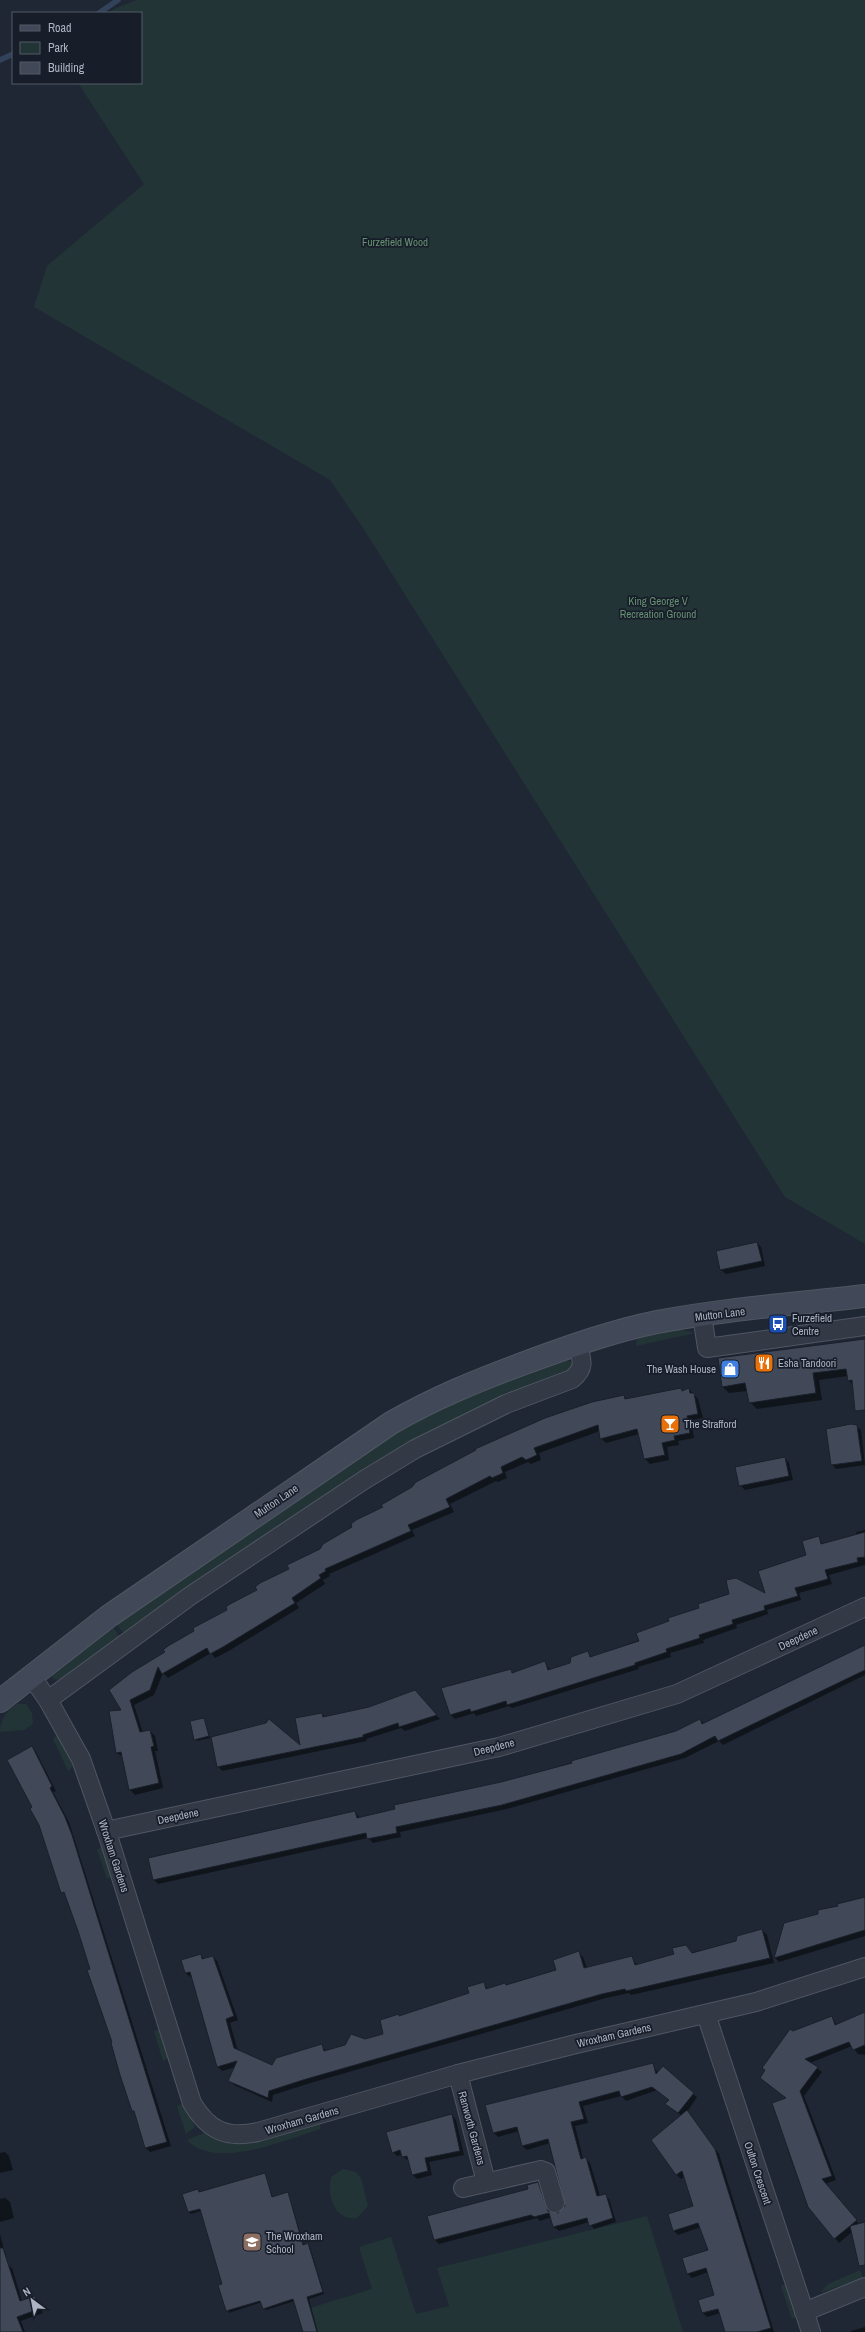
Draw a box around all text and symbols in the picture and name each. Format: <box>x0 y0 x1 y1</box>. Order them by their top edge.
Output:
legend <box>12 12 142 84</box>
text: Road <box>48 20 72 36</box>
text: Park <box>48 40 68 56</box>
text: Building <box>48 60 85 76</box>
park label: Furzefield Wood <box>362 235 428 249</box>
park label: King George V Recreation Ground <box>620 594 696 621</box>
street label: Mutton Lane <box>694 1304 746 1324</box>
place label: Furzefield Centre <box>792 1311 832 1338</box>
bus stop icon: Furzefield Centre <box>767 1313 789 1335</box>
restaurant icon: Esha Tandoori <box>753 1352 775 1374</box>
place label: Esha Tandoori <box>778 1356 836 1370</box>
shop icon: The Wash House <box>719 1358 741 1380</box>
place label: The Wash House <box>647 1362 716 1376</box>
bar icon: The Strafford <box>659 1413 681 1435</box>
place label: The Strafford <box>684 1417 737 1431</box>
street label: Mutton Lane <box>251 1481 301 1521</box>
street label: Deepdene <box>776 1623 820 1653</box>
street label: Deepdene <box>472 1735 516 1759</box>
street label: Deepdene <box>156 1805 200 1827</box>
street label: Wroxham Gardens <box>96 1818 132 1895</box>
street label: Wroxham Gardens <box>576 2020 653 2050</box>
street label: Ranworth Gardens <box>455 2090 489 2167</box>
street label: Wroxham Gardens <box>264 2103 341 2137</box>
street label: Oulton Crescent <box>741 2140 775 2207</box>
place label: The Wroxham School <box>266 2229 323 2256</box>
school or university icon: The Wroxham School <box>241 2231 263 2253</box>
north arrow <box>12 2280 52 2320</box>
text: N <box>20 2284 33 2299</box>

